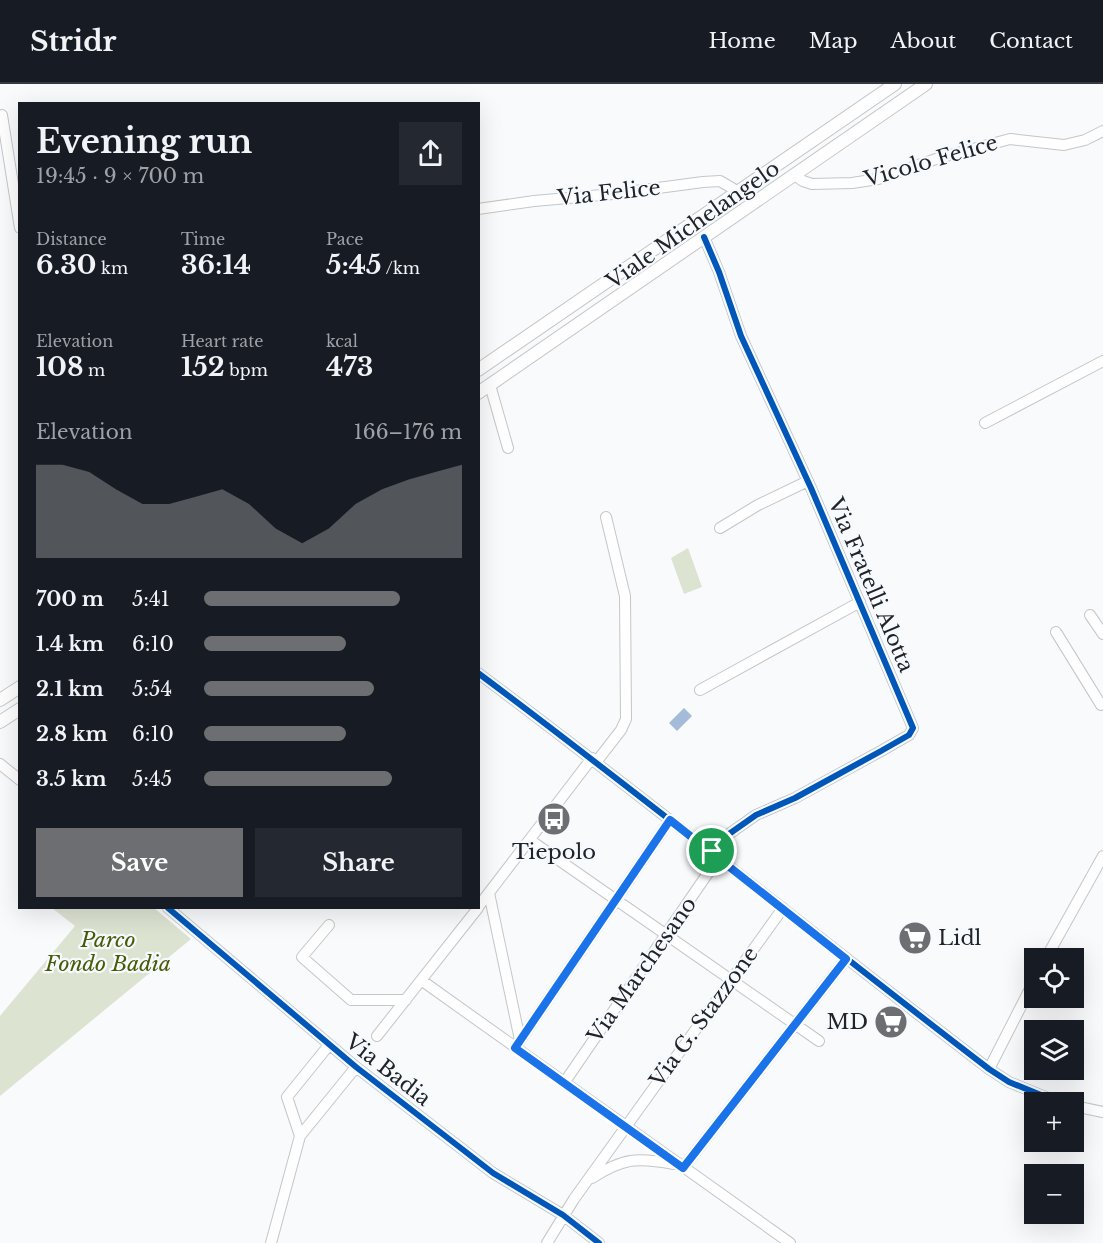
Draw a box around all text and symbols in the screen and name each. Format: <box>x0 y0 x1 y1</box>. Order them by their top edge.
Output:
text: Stridr <box>30 24 117 59</box>
text: Home <box>709 28 776 54</box>
text: Map <box>809 28 857 54</box>
text: About <box>890 28 956 54</box>
text: Contact <box>989 28 1073 54</box>
text: Evening run <box>36 121 252 162</box>
button: share <box>399 122 462 185</box>
street label: Vicolo Felice <box>860 130 1001 193</box>
street label: Viale Michelangelo <box>600 155 785 295</box>
text: 19:45 · 9 × 700 m <box>36 164 204 188</box>
street label: Via Felice <box>555 175 662 211</box>
text: Distance <box>36 229 107 249</box>
text: Time <box>181 229 225 249</box>
text: Pace <box>326 229 363 249</box>
text: 6.30 <box>36 249 96 281</box>
text: 36:14 <box>181 249 251 281</box>
text: 5:45 <box>326 249 382 281</box>
text: km <box>96 258 128 278</box>
text: /km <box>382 258 420 278</box>
text: Elevation <box>36 331 113 351</box>
text: Heart rate <box>181 331 263 351</box>
text: kcal <box>326 331 358 351</box>
text: 108 <box>36 351 83 383</box>
text: 152 <box>181 351 225 383</box>
text: 473 <box>326 351 373 383</box>
text: m <box>83 360 105 380</box>
text: bpm <box>225 360 268 380</box>
text: Elevation <box>36 420 133 444</box>
text: 166–176 m <box>354 420 462 444</box>
street label: Via Fratelli Alotta <box>822 493 920 676</box>
text: 700 m <box>36 587 104 611</box>
text: 5:41 <box>132 587 170 611</box>
text: 1.4 km <box>36 632 104 656</box>
text: 6:10 <box>132 632 174 656</box>
text: 2.1 km <box>36 677 104 701</box>
text: 5:54 <box>132 677 172 701</box>
text: 2.8 km <box>36 722 108 746</box>
text: 6:10 <box>132 722 174 746</box>
text: 3.5 km <box>36 767 107 791</box>
text: 5:45 <box>132 767 172 791</box>
bus stop icon: Tiepolo <box>536 801 572 837</box>
pin <box>686 825 737 876</box>
button: Save <box>36 828 243 897</box>
button: Share <box>255 828 462 897</box>
icon: arrive <box>695 834 728 867</box>
place label: Tiepolo <box>512 839 596 865</box>
street label: Via Marchesano <box>581 892 702 1049</box>
supermarket icon: Lidl <box>897 920 933 956</box>
place label: Lidl <box>938 925 982 951</box>
park label: Parco Fondo Badia <box>44 927 171 977</box>
street label: Via G. Stazzone <box>644 942 764 1093</box>
map controls <box>1024 948 1084 1224</box>
button: locate <box>1024 948 1084 1008</box>
supermarket icon: MD <box>873 1004 909 1040</box>
place label: MD <box>827 1009 868 1035</box>
button: layers <box>1024 1020 1084 1080</box>
street label: Via Badia <box>339 1028 436 1112</box>
button: + <box>1024 1092 1084 1152</box>
button: − <box>1024 1164 1084 1224</box>

